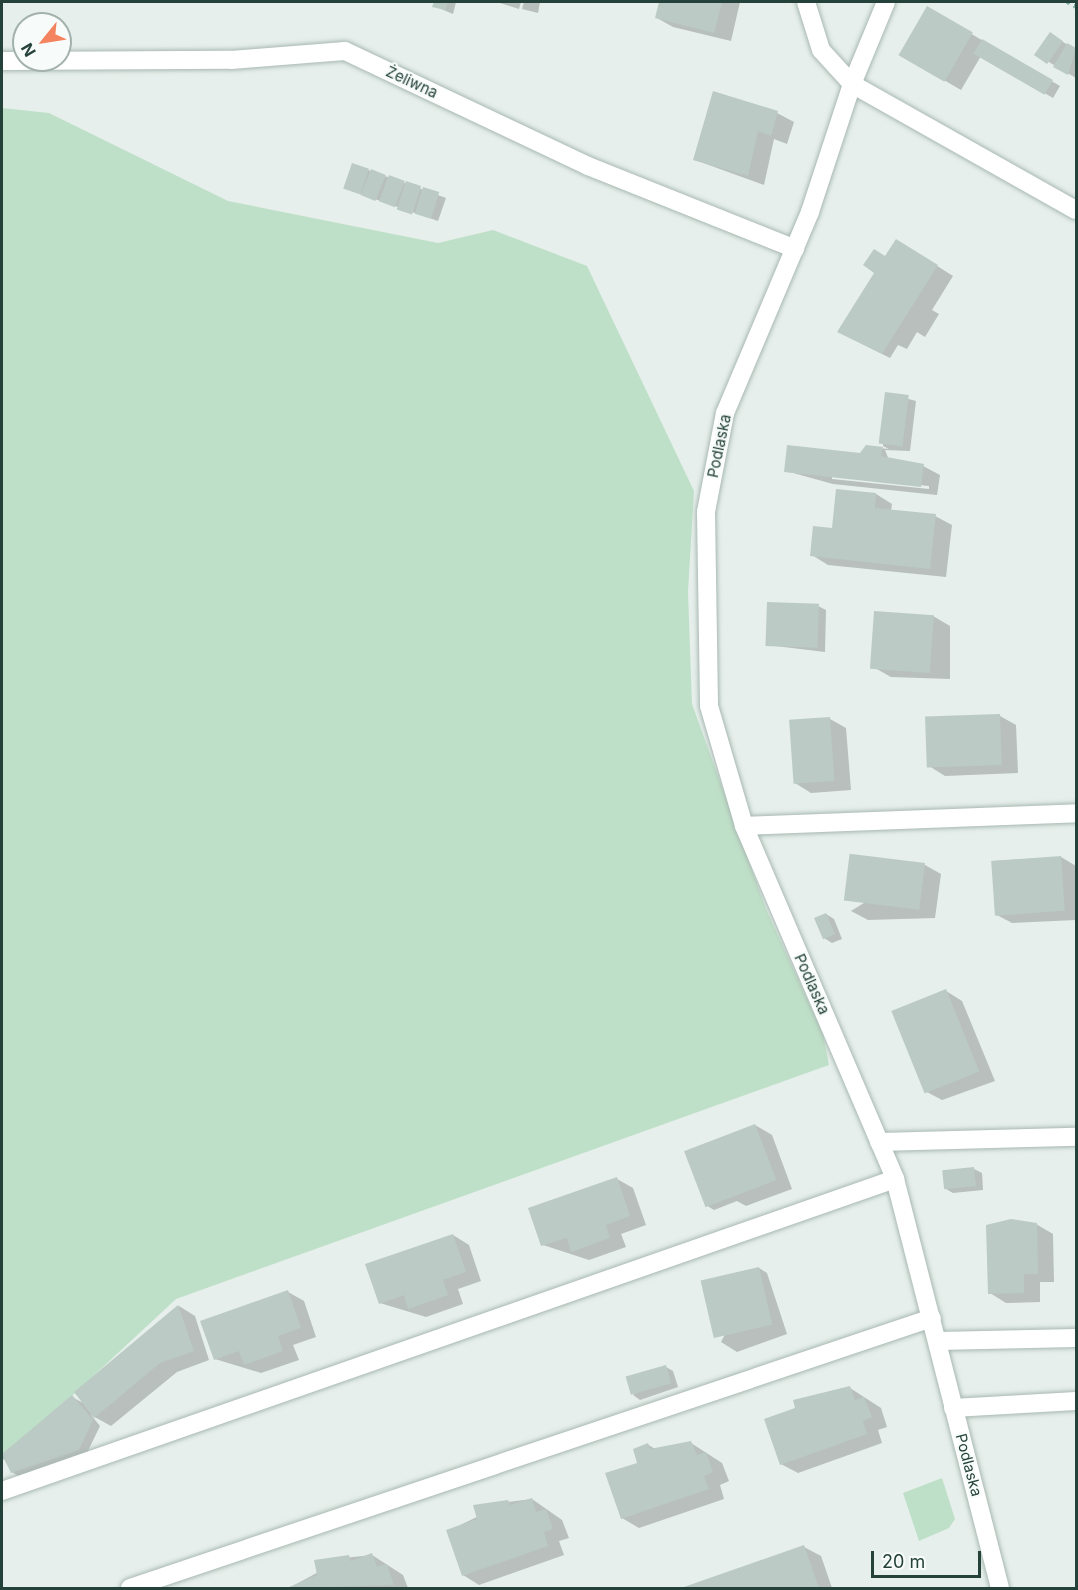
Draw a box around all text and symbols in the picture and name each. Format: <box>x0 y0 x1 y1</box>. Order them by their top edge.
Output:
north arrow <box>12 12 72 72</box>
text: N <box>16 40 40 60</box>
street label: Żeliwna <box>383 62 441 102</box>
street label: Podlaska <box>704 413 734 479</box>
street label: Podlaska <box>791 951 833 1017</box>
street label: Podlaska <box>952 1432 986 1498</box>
scale bar <box>874 1539 984 1577</box>
text: 20 m <box>882 1551 925 1572</box>

